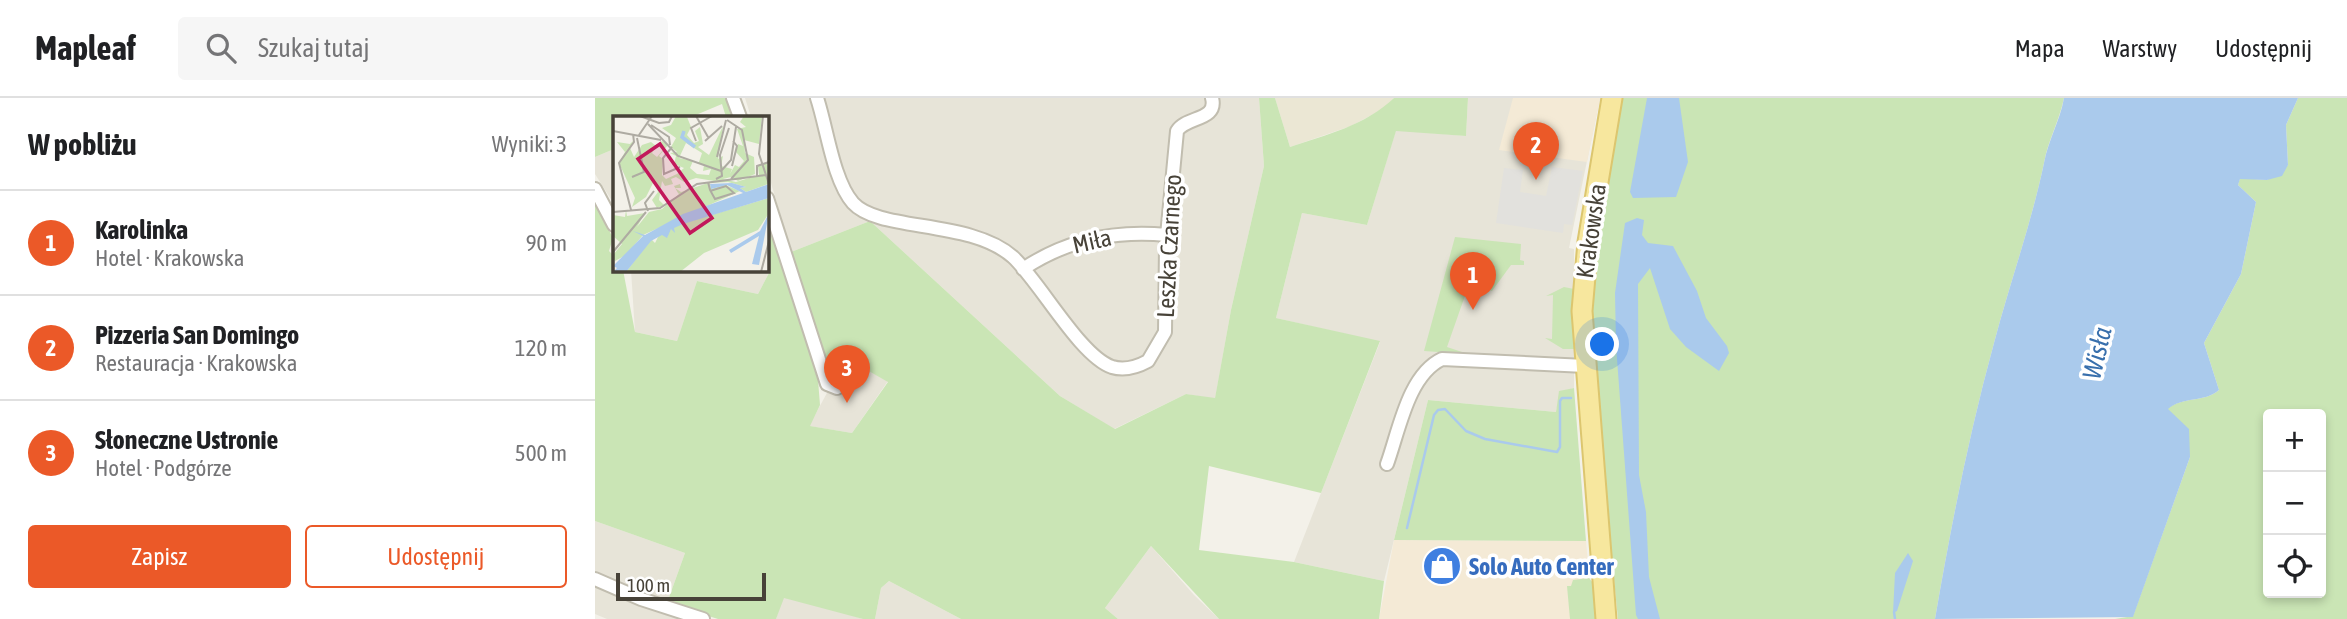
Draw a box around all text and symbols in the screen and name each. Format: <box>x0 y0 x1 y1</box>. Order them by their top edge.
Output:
search box <box>178 17 668 80</box>
text: Mapleaf <box>35 29 136 67</box>
icon: search <box>202 29 240 67</box>
text: Szukaj tutaj <box>258 33 369 63</box>
text: Mapa <box>2015 35 2065 62</box>
text: Warstwy <box>2103 35 2177 62</box>
text: Udostępnij <box>2215 35 2312 62</box>
inset map <box>613 116 768 271</box>
pin: 2 <box>1513 122 1559 180</box>
text: W pobliżu <box>28 127 137 161</box>
text: Wyniki: 3 <box>492 131 567 157</box>
street label: Leszka Czarnego <box>1152 174 1186 318</box>
street label: Krakowska <box>1571 182 1611 280</box>
text: Karolinka <box>95 215 188 245</box>
street label: Miła <box>1070 223 1114 259</box>
text: 1 <box>46 230 56 256</box>
text: 90 m <box>526 230 567 256</box>
text: Hotel · Krakowska <box>95 245 245 271</box>
pin: 1 <box>1450 252 1496 310</box>
text: Pizzeria San Domingo <box>95 320 299 350</box>
water label: Wisła <box>2076 324 2118 382</box>
your location <box>1585 327 1619 361</box>
text: 2 <box>46 335 56 361</box>
text: 120 m <box>515 335 567 361</box>
pin: 3 <box>824 345 870 403</box>
text: Restauracja · Krakowska <box>95 350 297 376</box>
map controls <box>2263 409 2326 598</box>
button: + <box>2263 409 2326 472</box>
text: Słoneczne Ustronie <box>95 425 278 455</box>
text: 3 <box>46 440 56 466</box>
text: 500 m <box>515 440 567 466</box>
text: Hotel · Podgórze <box>95 455 232 481</box>
button: − <box>2263 472 2326 535</box>
button: Zapisz <box>28 525 291 588</box>
button: Udostępnij <box>305 525 567 588</box>
button: locate <box>2263 535 2326 598</box>
shop icon: Solo Auto Center <box>1421 545 1463 587</box>
place label: Solo Auto Center <box>1469 553 1615 580</box>
scale bar <box>616 570 767 602</box>
text: 100 m <box>627 574 670 596</box>

